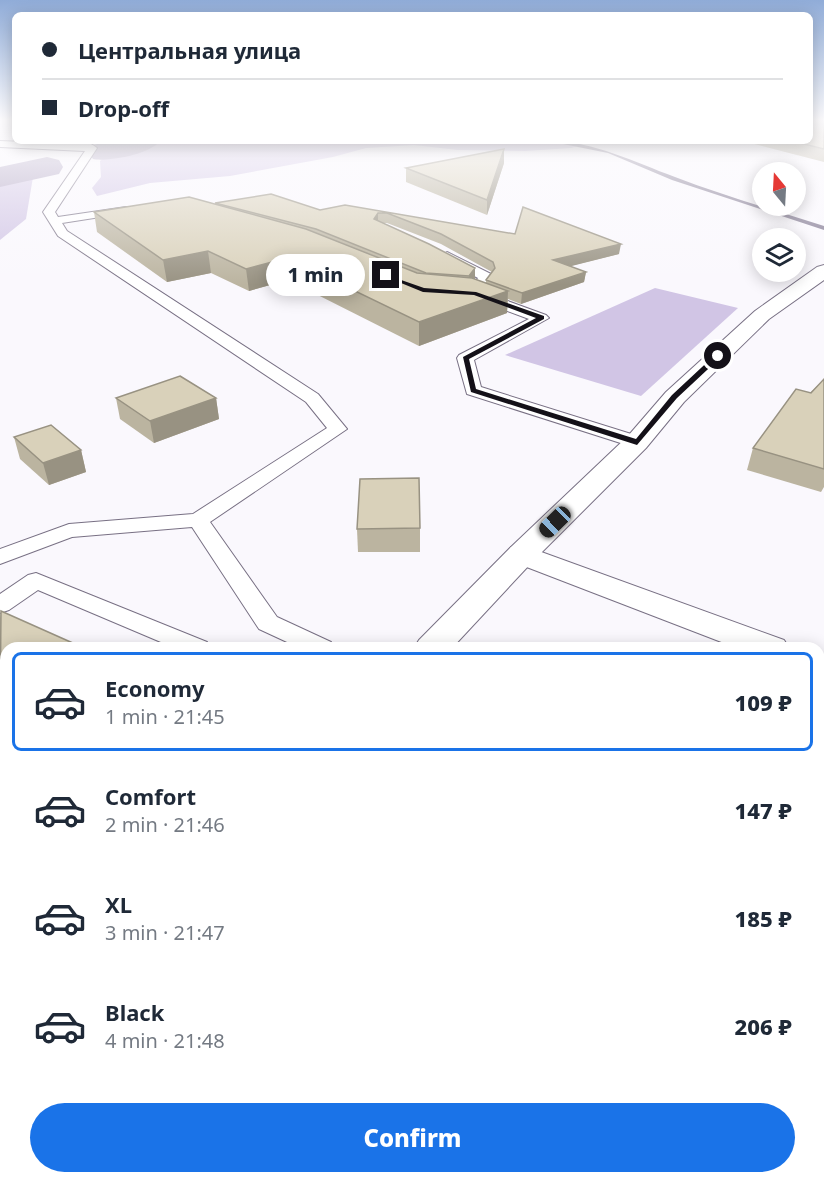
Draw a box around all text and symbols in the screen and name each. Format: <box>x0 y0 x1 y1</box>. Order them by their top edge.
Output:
text: Центральная улица <box>78 35 301 65</box>
text: Drop-off <box>78 93 169 123</box>
north arrow <box>752 162 806 216</box>
map controls <box>752 162 806 282</box>
button: layers <box>752 228 806 282</box>
callout: 1 min <box>266 254 365 296</box>
text: 1 min <box>288 261 343 288</box>
route end <box>372 261 399 288</box>
route start <box>704 342 731 369</box>
car <box>536 503 574 541</box>
text: Economy <box>105 673 204 703</box>
icon: car <box>33 675 87 729</box>
text: 109 ₽ <box>735 687 792 717</box>
text: 1 min · 21:45 <box>105 703 225 730</box>
text: Comfort <box>105 781 196 811</box>
icon: car <box>33 783 87 837</box>
text: 147 ₽ <box>735 795 792 825</box>
text: 2 min · 21:46 <box>105 811 225 838</box>
text: XL <box>105 889 132 919</box>
icon: car <box>33 891 87 945</box>
text: 185 ₽ <box>735 903 792 933</box>
text: 3 min · 21:47 <box>105 919 225 946</box>
text: Black <box>105 997 164 1027</box>
icon: car <box>33 999 87 1053</box>
text: 206 ₽ <box>735 1011 792 1041</box>
text: 4 min · 21:48 <box>105 1027 225 1054</box>
button: Confirm <box>30 1103 795 1172</box>

